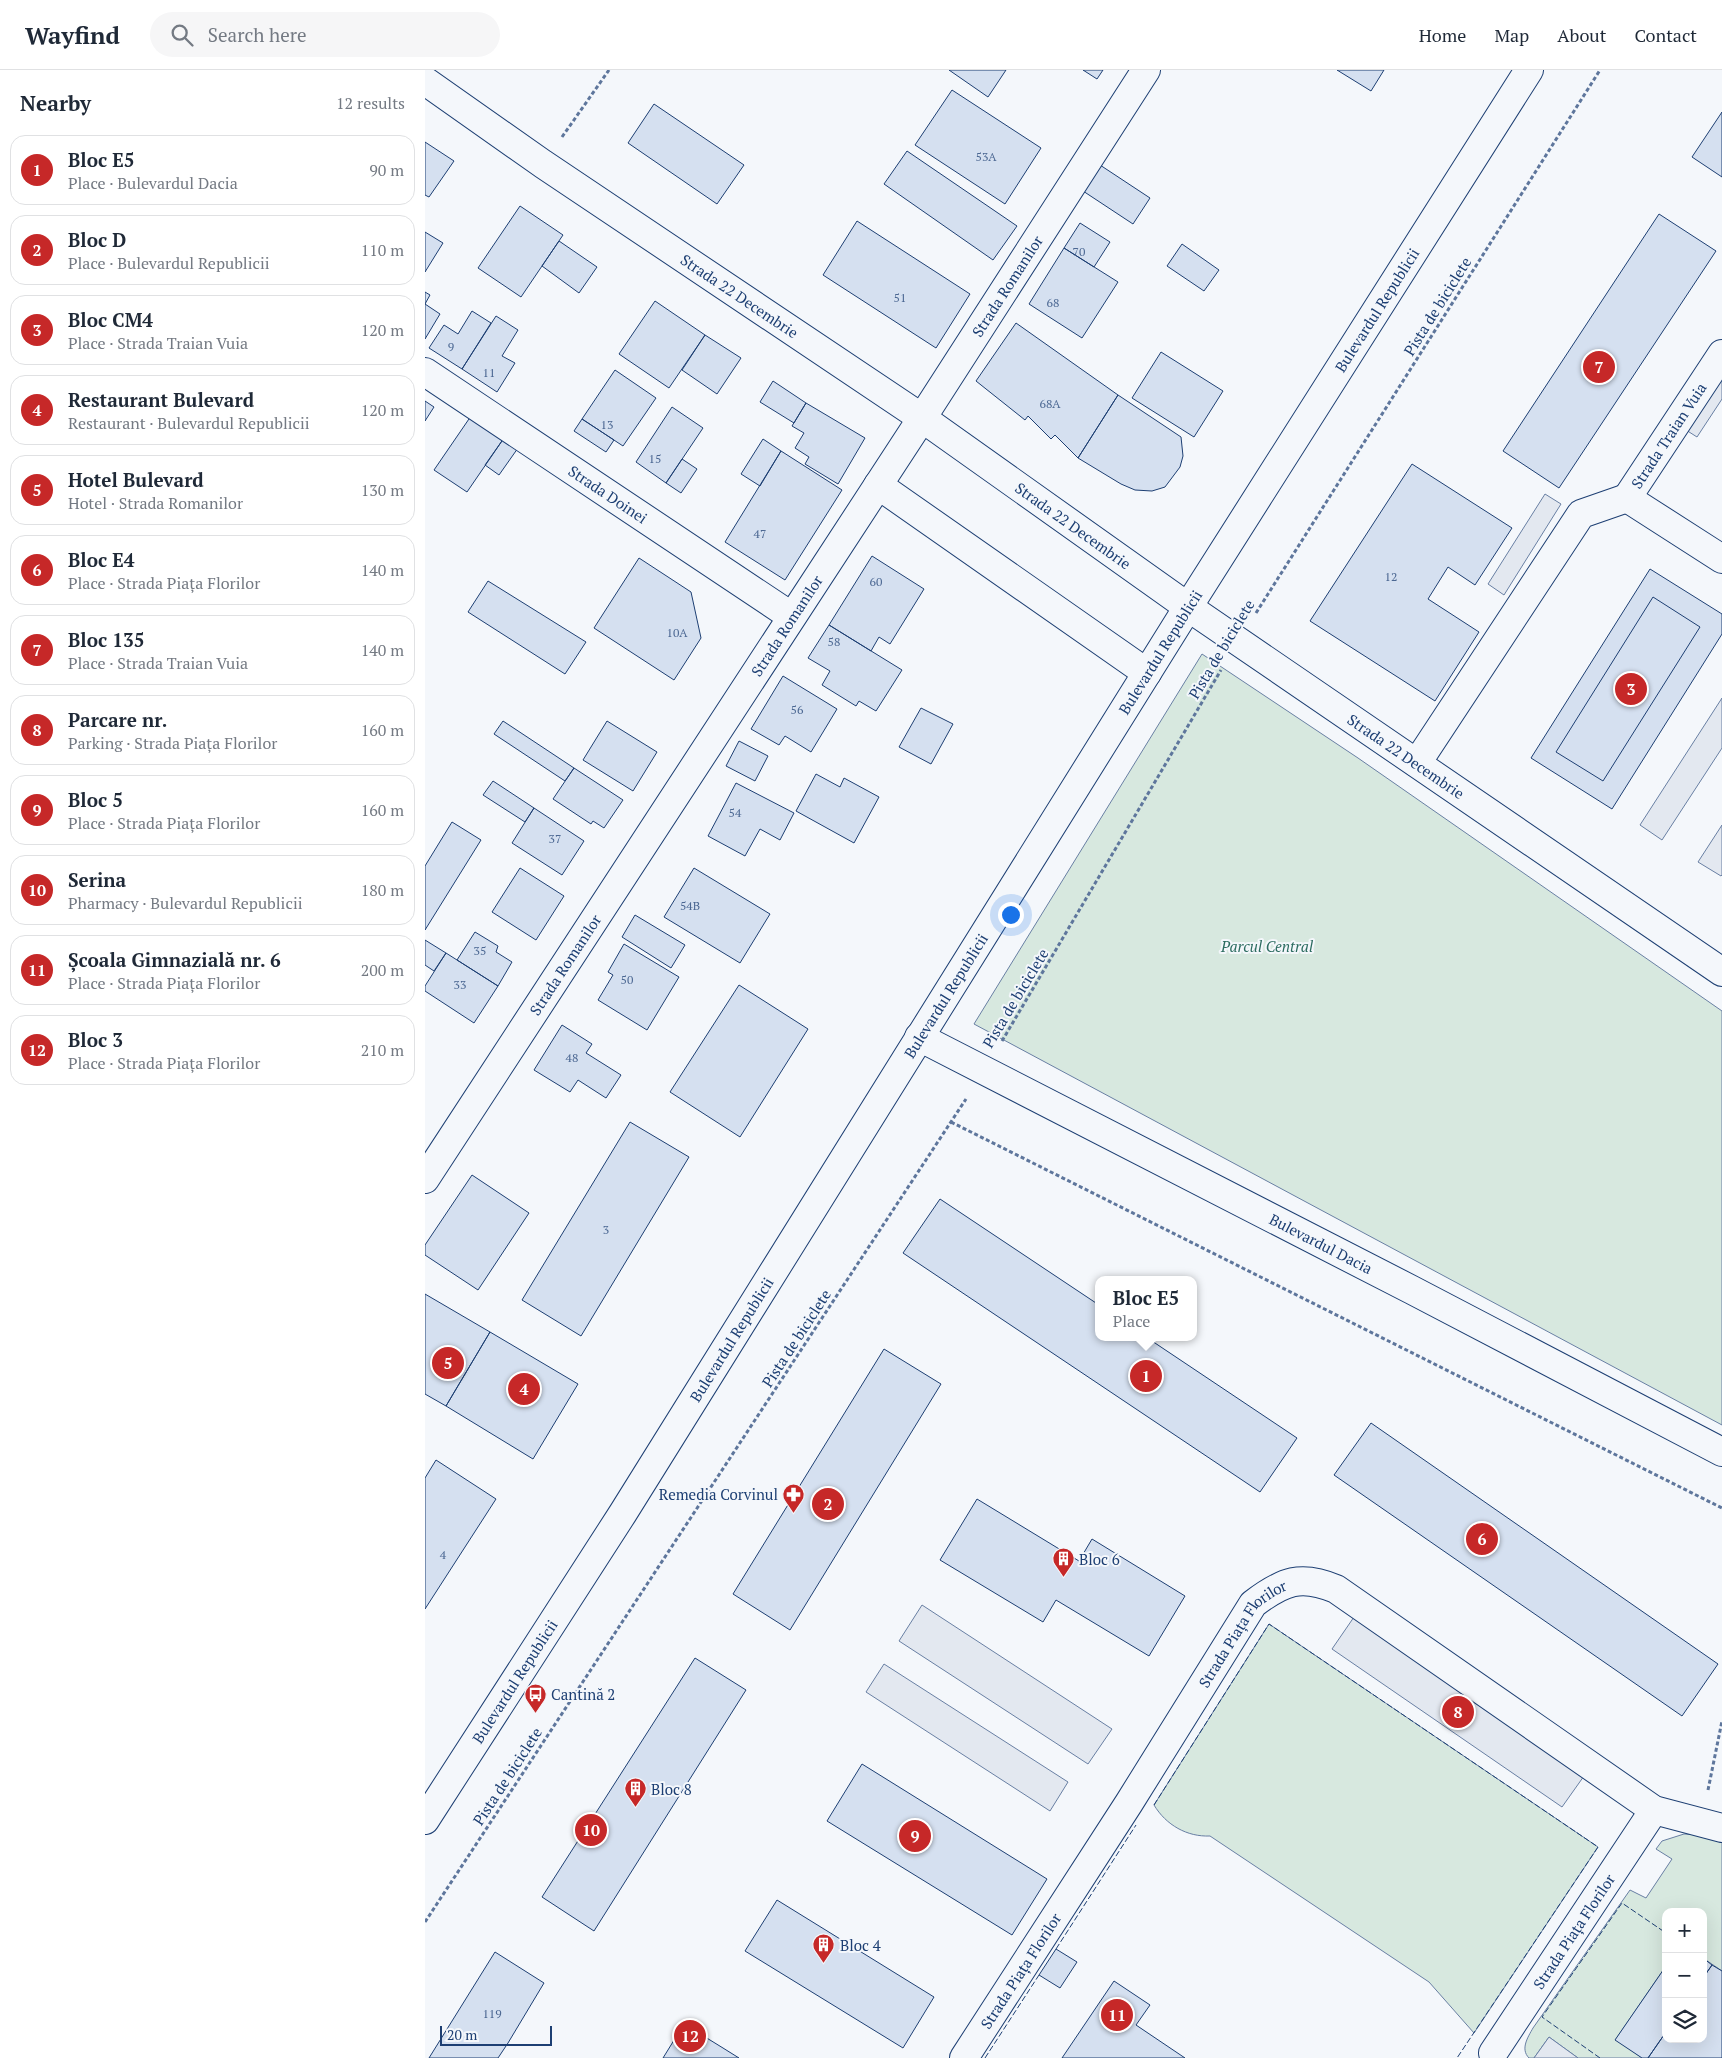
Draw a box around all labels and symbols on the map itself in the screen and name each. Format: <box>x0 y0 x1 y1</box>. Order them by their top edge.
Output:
house number: 53A <box>976 149 997 164</box>
street label: Strada Romanilor <box>967 231 1047 340</box>
house number: 70 <box>1073 244 1085 259</box>
street label: Bulevardul Republicii <box>1330 244 1423 376</box>
street label: Strada 22 Decembrie <box>677 249 802 342</box>
street label: Pista de biciclete <box>1399 253 1475 359</box>
house number: 51 <box>894 290 906 305</box>
house number: 68 <box>1047 295 1059 310</box>
house number: 9 <box>448 339 454 354</box>
pin: 7 <box>1583 348 1615 386</box>
house number: 11 <box>483 365 495 380</box>
street label: Strada Traian Vuia <box>1626 378 1711 492</box>
house number: 68A <box>1040 396 1061 411</box>
house number: 13 <box>601 417 613 432</box>
house number: 15 <box>649 451 661 466</box>
street label: Strada Doinei <box>565 460 651 528</box>
street label: Strada 22 Decembrie <box>1011 477 1135 573</box>
house number: 47 <box>754 526 766 541</box>
house number: 12 <box>1385 569 1397 584</box>
street label: Strada Romanilor <box>746 571 827 680</box>
house number: 60 <box>870 574 882 589</box>
street label: Bulevardul Republicii <box>1114 586 1206 718</box>
street label: Pista de biciclete <box>1183 596 1259 702</box>
house number: 10A <box>667 625 688 640</box>
house number: 58 <box>828 634 840 649</box>
pin: 3 <box>1615 670 1647 708</box>
house number: 56 <box>791 702 804 717</box>
street label: Strada 22 Decembrie <box>1344 709 1469 803</box>
house number: 54 <box>729 805 742 820</box>
house number: 37 <box>549 831 561 846</box>
house number: 54B <box>680 898 700 913</box>
your location <box>998 902 1024 928</box>
street label: Strada Romanilor <box>525 910 605 1019</box>
street label: Bulevardul Republicii <box>899 930 992 1062</box>
park label: Parcul Central <box>1220 936 1314 956</box>
house number: 35 <box>474 943 486 958</box>
street label: Pista de biciclete <box>977 945 1053 1051</box>
house number: 50 <box>621 972 633 987</box>
house number: 33 <box>454 977 466 992</box>
house number: 48 <box>566 1050 578 1065</box>
street label: Bulevardul Dacia <box>1266 1209 1376 1278</box>
house number: 3 <box>603 1222 609 1237</box>
street label: Bulevardul Republicii <box>685 1273 778 1405</box>
street label: Pista de biciclete <box>757 1285 835 1391</box>
pin: 5 <box>432 1344 464 1382</box>
pin: 1 <box>1130 1357 1162 1395</box>
pin: 4 <box>508 1370 540 1408</box>
pharmacy icon: Remedia Corvinul <box>782 1482 806 1513</box>
place label: Remedia Corvinul <box>659 1484 778 1504</box>
pin: 2 <box>812 1485 844 1523</box>
pin: 6 <box>1466 1520 1498 1558</box>
house number: 4 <box>440 1547 447 1562</box>
building icon: Bloc 6 <box>1051 1547 1075 1578</box>
place label: Bloc 6 <box>1079 1549 1120 1569</box>
street label: Strada Piața Florilor <box>1194 1575 1289 1691</box>
street label: Bulevardul Republicii <box>467 1616 562 1747</box>
bus stop icon: Cantină 2 <box>523 1682 547 1713</box>
place label: Cantină 2 <box>551 1684 615 1704</box>
pin: 8 <box>1442 1693 1474 1731</box>
street label: Pista de biciclete <box>468 1723 546 1829</box>
building icon: Bloc 8 <box>623 1777 647 1808</box>
place label: Bloc 8 <box>651 1779 692 1799</box>
pin: 10 <box>575 1811 607 1849</box>
pin: 9 <box>899 1817 931 1855</box>
street label: Strada Piața Florilor <box>1528 1870 1619 1993</box>
street label: Strada Piața Florilor <box>976 1909 1065 2032</box>
building icon: Bloc 4 <box>812 1933 836 1964</box>
place label: Bloc 4 <box>840 1935 881 1955</box>
pin: 11 <box>1101 1996 1133 2034</box>
house number: 119 <box>482 2006 502 2021</box>
pin: 12 <box>674 2017 706 2055</box>
scale bar <box>440 2023 553 2046</box>

